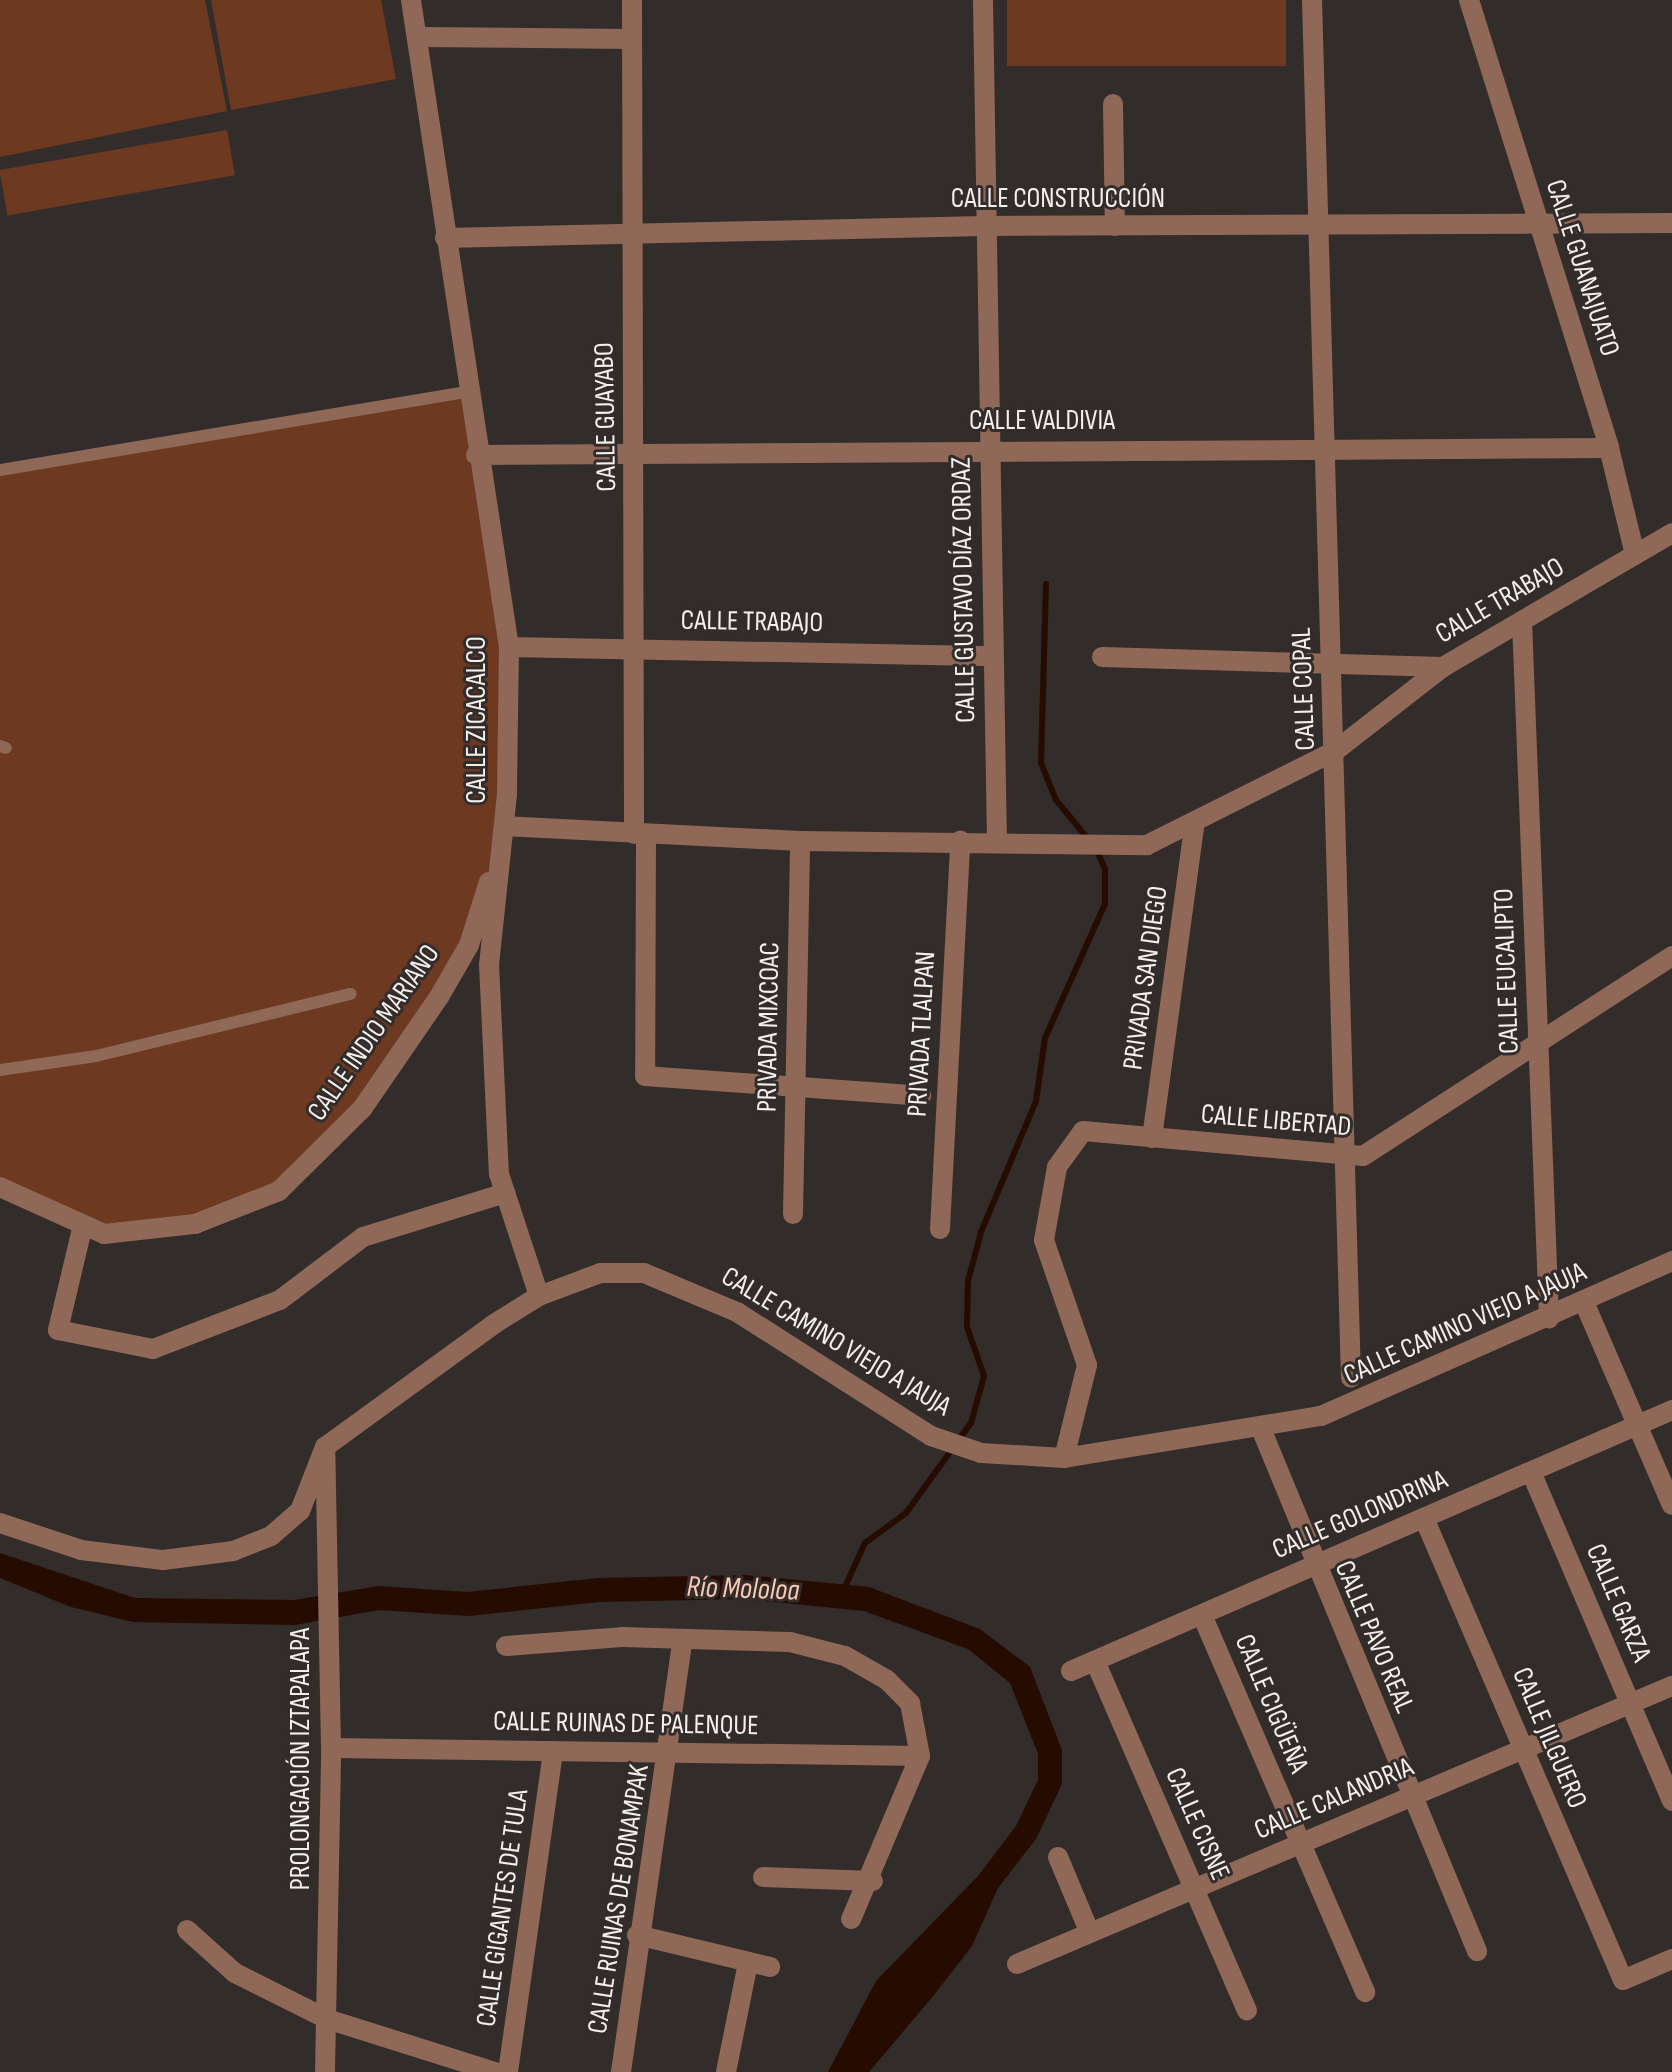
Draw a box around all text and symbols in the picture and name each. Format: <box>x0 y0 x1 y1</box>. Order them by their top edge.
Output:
street label: CALLE GUANAJUATO <box>1538 176 1626 360</box>
street label: CALLE CONSTRUCCIÓN <box>951 182 1165 216</box>
street label: CALLE GUAYABO <box>588 342 624 492</box>
street label: CALLE VALDIVIA <box>969 404 1115 438</box>
street label: CALLE GUSTAVO DÍAZ ORDAZ <box>945 457 983 723</box>
street label: CALLE TRABAJO <box>1430 551 1570 651</box>
street label: CALLE TRABAJO <box>680 604 824 640</box>
street label: CALLE COPAL <box>1285 627 1323 751</box>
street label: CALLE ZICACALCO <box>460 636 494 804</box>
street label: PRIVADA SAN DIEGO <box>1116 884 1176 1072</box>
street label: CALLE EUCALIPTO <box>1487 888 1527 1054</box>
street label: CALLE INDIO MARIANO <box>301 938 447 1128</box>
street label: PRIVADA MIXCOAC <box>751 942 787 1112</box>
street label: PRIVADA TLALPAN <box>901 950 943 1118</box>
street label: CALLE LIBERTAD <box>1199 1098 1353 1144</box>
street label: CALLE CAMINO VIEJO A JAUJA <box>1339 1255 1591 1393</box>
street label: CALLE CAMINO VIEJO A JAUJA <box>715 1260 957 1424</box>
street label: CALLE GOLONDRINA <box>1267 1463 1453 1567</box>
street label: CALLE GARZA <box>1578 1539 1658 1667</box>
street label: CALLE PAVO REAL <box>1327 1556 1421 1718</box>
water label: Río Mololoa <box>686 1569 800 1609</box>
street label: PROLONGACIÓN IZTAPALAPA <box>284 1628 318 1890</box>
street label: CALLE CIGÜEÑA <box>1227 1630 1315 1778</box>
street label: CALLE JILGUERO <box>1504 1663 1594 1813</box>
street label: CALLE RUINAS DE PALENQUE <box>493 1705 759 1743</box>
street label: CALLE CALANDRIA <box>1250 1750 1418 1848</box>
street label: CALLE RUINAS DE BONAMPAK <box>581 1762 657 2036</box>
street label: CALLE CISNE <box>1157 1763 1237 1885</box>
street label: CALLE GIGANTES DE TULA <box>470 1787 536 2029</box>

